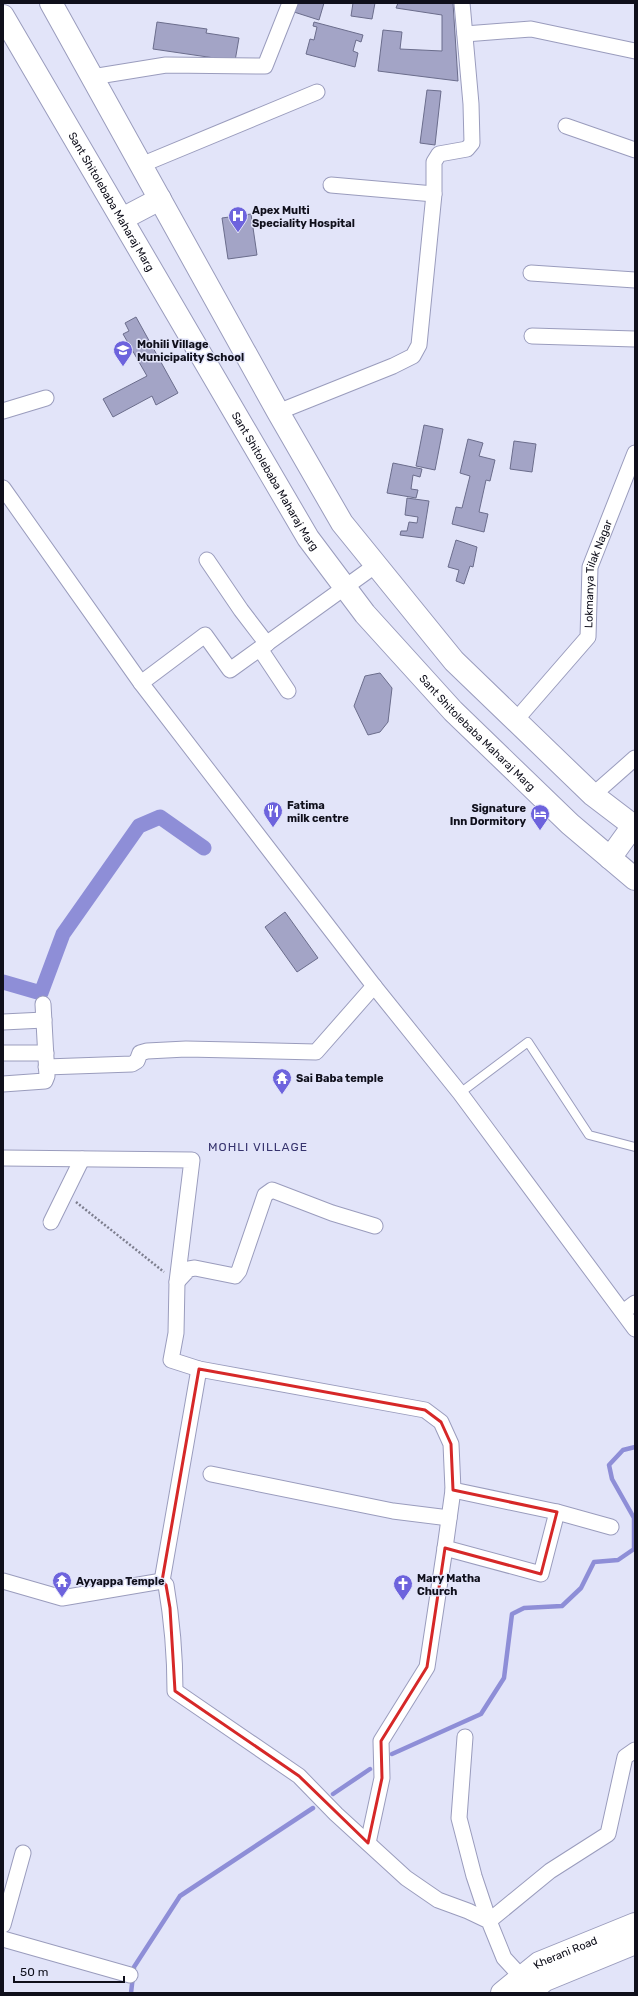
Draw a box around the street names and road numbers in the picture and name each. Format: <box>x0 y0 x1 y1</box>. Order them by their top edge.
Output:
street label: Sant Shitolebaba Maharaj Marg <box>65 130 157 274</box>
street label: Sant Shitolebaba Maharaj Marg <box>229 410 321 553</box>
street label: Lokmanya Tilak Nagar <box>582 517 615 628</box>
street label: Sant Shitolebaba Maharaj Marg <box>416 672 538 794</box>
street label: Kherani Road <box>531 1934 599 1972</box>

